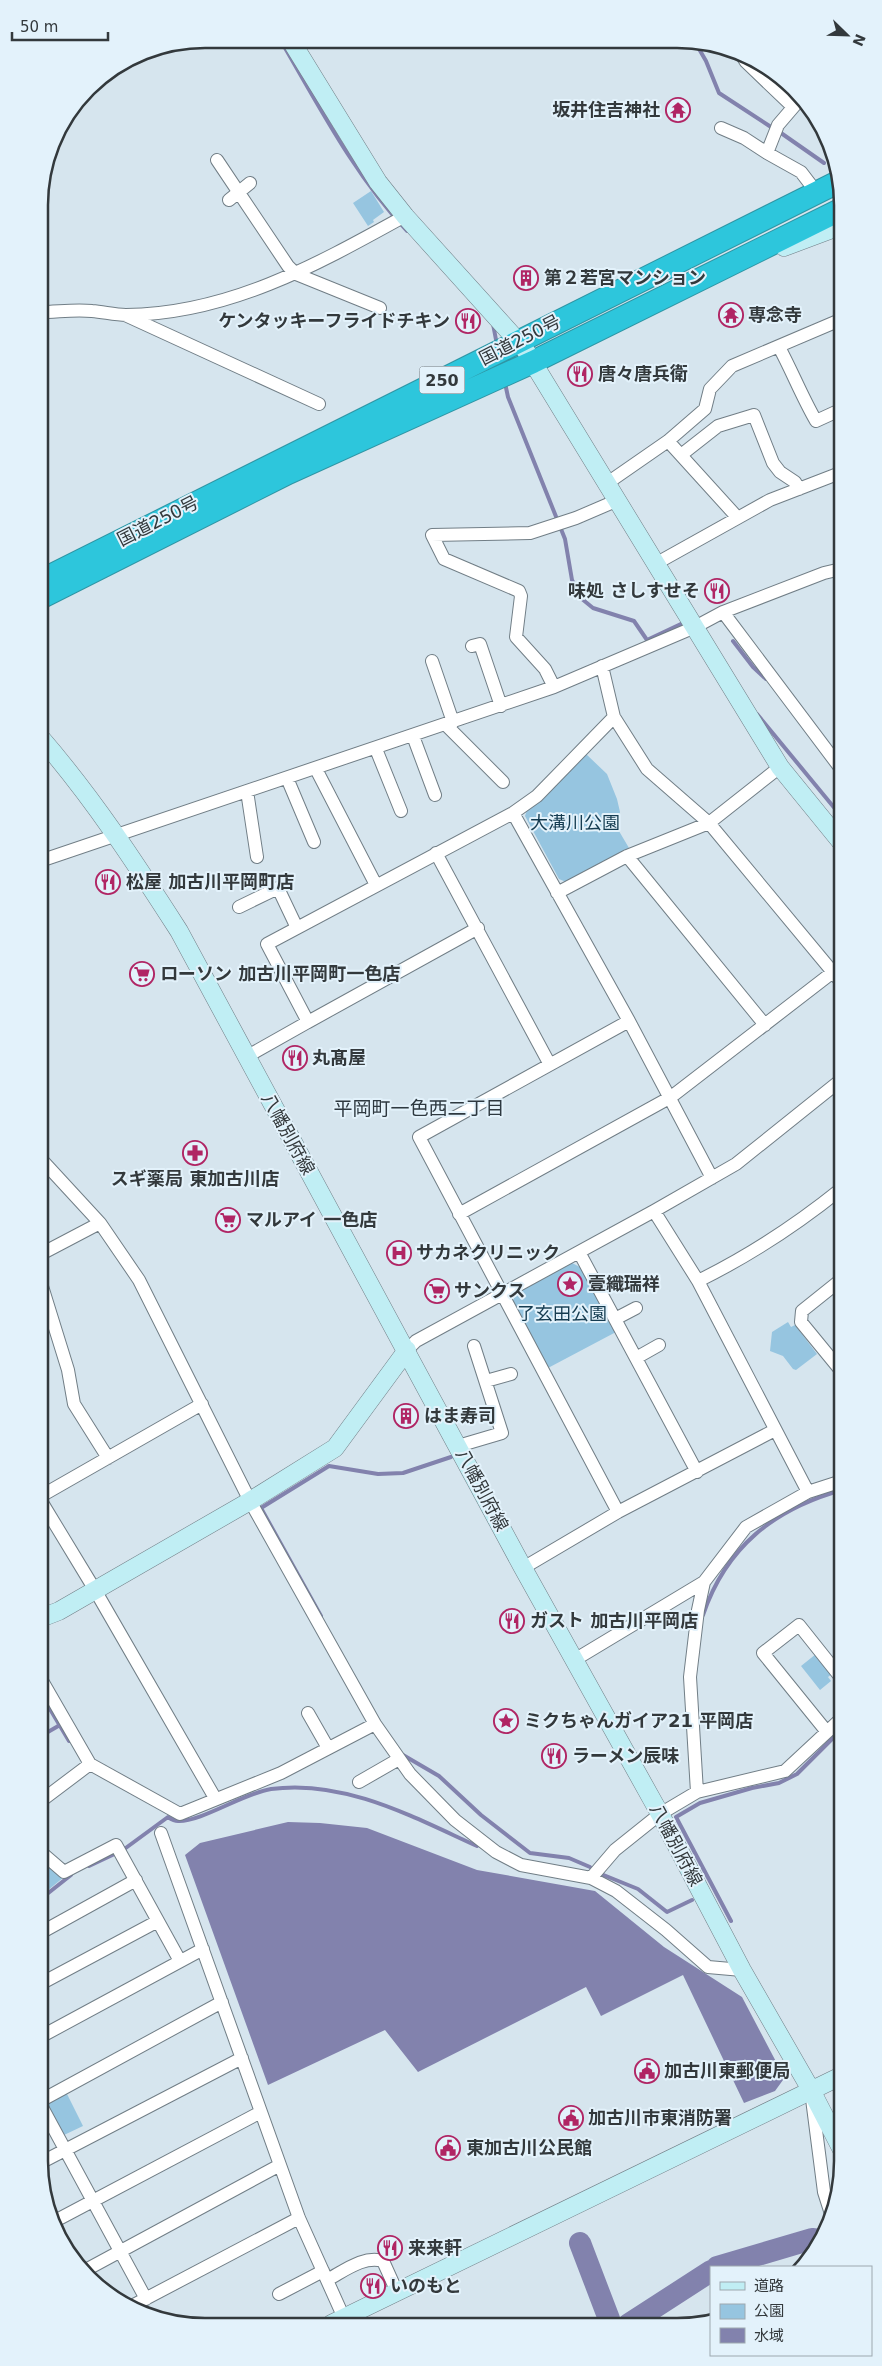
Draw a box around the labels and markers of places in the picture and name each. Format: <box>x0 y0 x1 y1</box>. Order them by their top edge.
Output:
temple icon: 坂井住吉神社 <box>665 97 691 123</box>
place label: 坂井住吉神社 <box>552 99 660 120</box>
building icon: 第２若宮マンション <box>513 265 539 291</box>
place label: 第２若宮マンション <box>544 267 706 288</box>
temple icon: 専念寺 <box>718 302 744 328</box>
place label: 専念寺 <box>748 304 802 325</box>
restaurant icon: ケンタッキーフライドチキン <box>455 308 481 334</box>
place label: ケンタッキーフライドチキン <box>218 310 450 331</box>
restaurant icon: 唐々唐兵衛 <box>567 361 593 387</box>
place label: 唐々唐兵衛 <box>598 363 688 384</box>
restaurant icon: 味処 さしすせそ <box>704 578 730 604</box>
place label: 味処 さしすせそ <box>568 580 700 601</box>
restaurant icon: 松屋 加古川平岡町店 <box>95 869 121 895</box>
place label: 松屋 加古川平岡町店 <box>126 871 294 892</box>
supermarket icon: ローソン 加古川平岡町一色店 <box>129 961 155 987</box>
place label: ローソン 加古川平岡町一色店 <box>160 963 400 984</box>
restaurant icon: 丸髙屋 <box>282 1045 308 1071</box>
place label: 丸髙屋 <box>312 1047 366 1068</box>
pharmacy icon: スギ薬局 東加古川店 <box>182 1140 208 1166</box>
place label: スギ薬局 東加古川店 <box>111 1168 279 1189</box>
supermarket icon: マルアイ 一色店 <box>215 1207 241 1233</box>
place label: マルアイ 一色店 <box>246 1209 377 1230</box>
hospital icon: サカネクリニック <box>386 1240 412 1266</box>
place label: サカネクリニック <box>416 1242 560 1263</box>
place icon: 壹織瑞祥 <box>557 1271 583 1297</box>
place label: 壹織瑞祥 <box>588 1273 660 1294</box>
supermarket icon: サンクス <box>424 1278 450 1304</box>
place label: サンクス <box>454 1280 525 1301</box>
building icon: はま寿司 <box>393 1403 419 1429</box>
place label: はま寿司 <box>424 1405 496 1426</box>
restaurant icon: ガスト 加古川平岡店 <box>499 1608 525 1634</box>
place label: ガスト 加古川平岡店 <box>530 1610 698 1631</box>
place icon: ミクちゃんガイア21 平岡店 <box>493 1708 519 1734</box>
place label: ミクちゃんガイア21 平岡店 <box>524 1710 753 1731</box>
restaurant icon: ラーメン辰味 <box>541 1743 567 1769</box>
place label: ラーメン辰味 <box>572 1745 679 1766</box>
public building icon: 加古川東郵便局 <box>634 2058 660 2084</box>
place label: 加古川東郵便局 <box>664 2060 790 2081</box>
public building icon: 加古川市東消防署 <box>558 2105 584 2131</box>
place label: 加古川市東消防署 <box>588 2107 732 2128</box>
public building icon: 東加古川公民館 <box>435 2135 461 2161</box>
place label: 東加古川公民館 <box>466 2137 592 2158</box>
restaurant icon: 来来軒 <box>377 2235 403 2261</box>
place label: 来来軒 <box>408 2237 462 2258</box>
restaurant icon: いのもと <box>360 2273 386 2299</box>
place label: いのもと <box>390 2275 462 2296</box>

